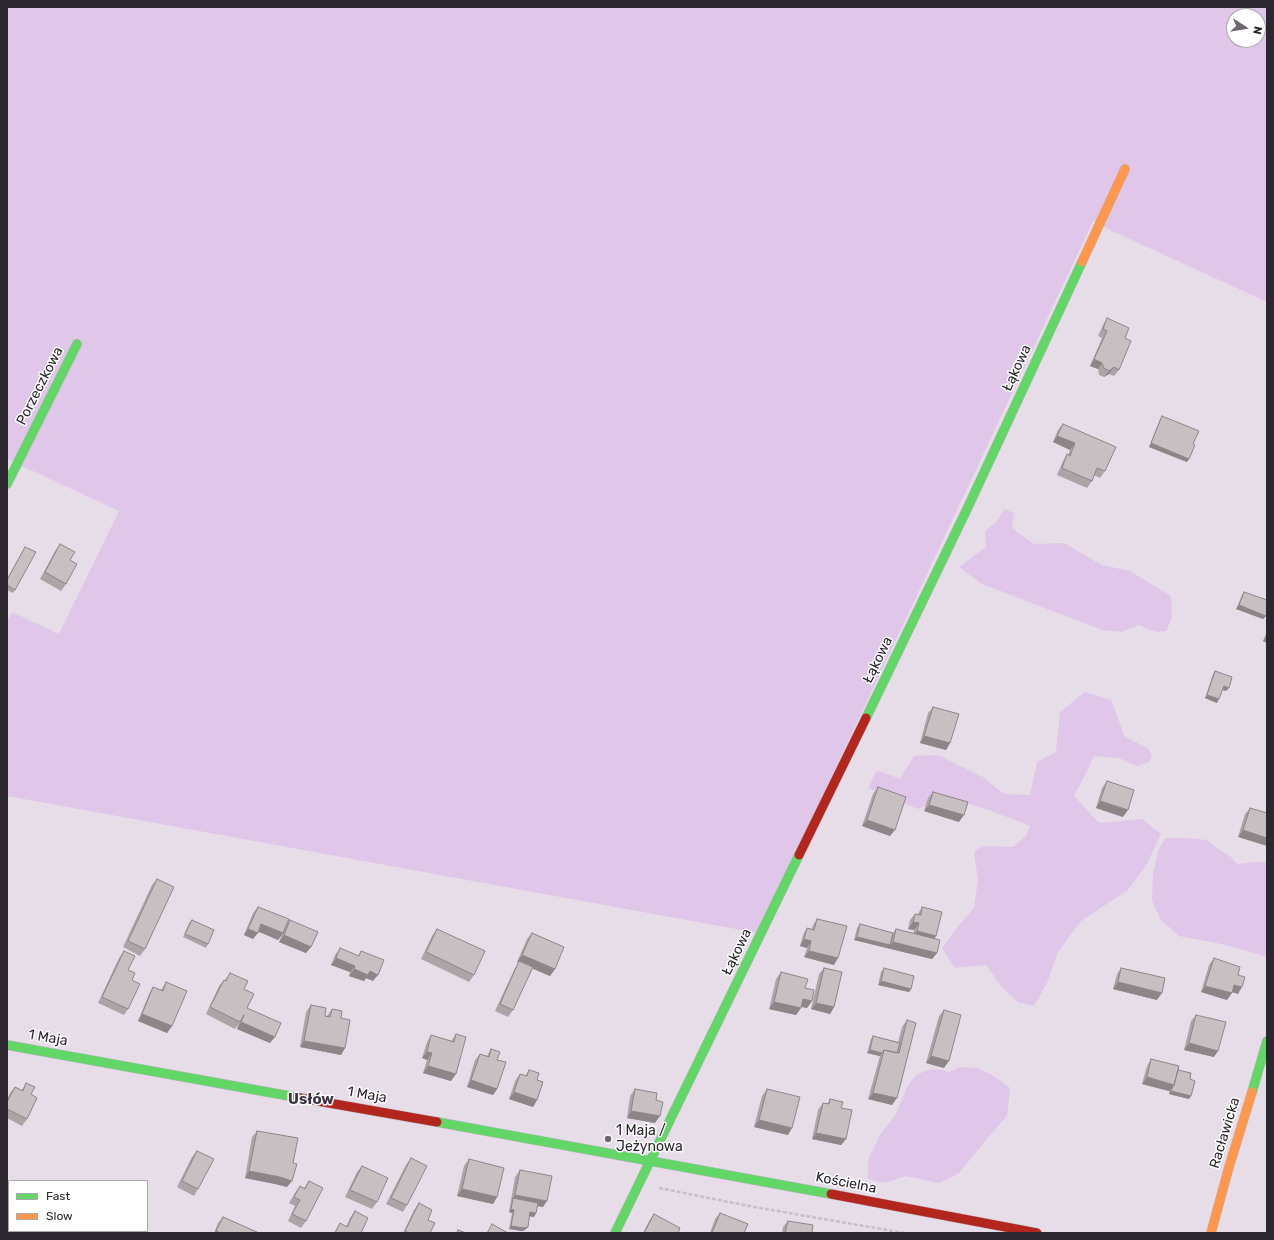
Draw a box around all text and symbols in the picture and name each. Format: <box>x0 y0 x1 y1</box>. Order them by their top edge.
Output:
north arrow <box>1226 8 1266 48</box>
text: N <box>1250 25 1264 36</box>
street label: Łąkowa <box>999 342 1035 394</box>
street label: Porzeczkowa <box>13 344 67 428</box>
street label: Łąkowa <box>860 634 896 686</box>
street label: Łąkowa <box>719 926 755 978</box>
street label: 1 Maja <box>27 1026 69 1050</box>
street label: 1 Maja <box>346 1083 388 1107</box>
district label: Usłów <box>288 1091 334 1109</box>
street label: Racławicka <box>1206 1095 1244 1171</box>
place label: 1 Maja / Jeżynowa <box>616 1123 683 1156</box>
marker: 1 Maja / Jeżynowa <box>603 1134 613 1144</box>
street label: Kościelna <box>814 1169 878 1197</box>
legend <box>8 1180 148 1232</box>
text: Fast <box>46 1189 70 1203</box>
text: Slow <box>46 1209 73 1223</box>

